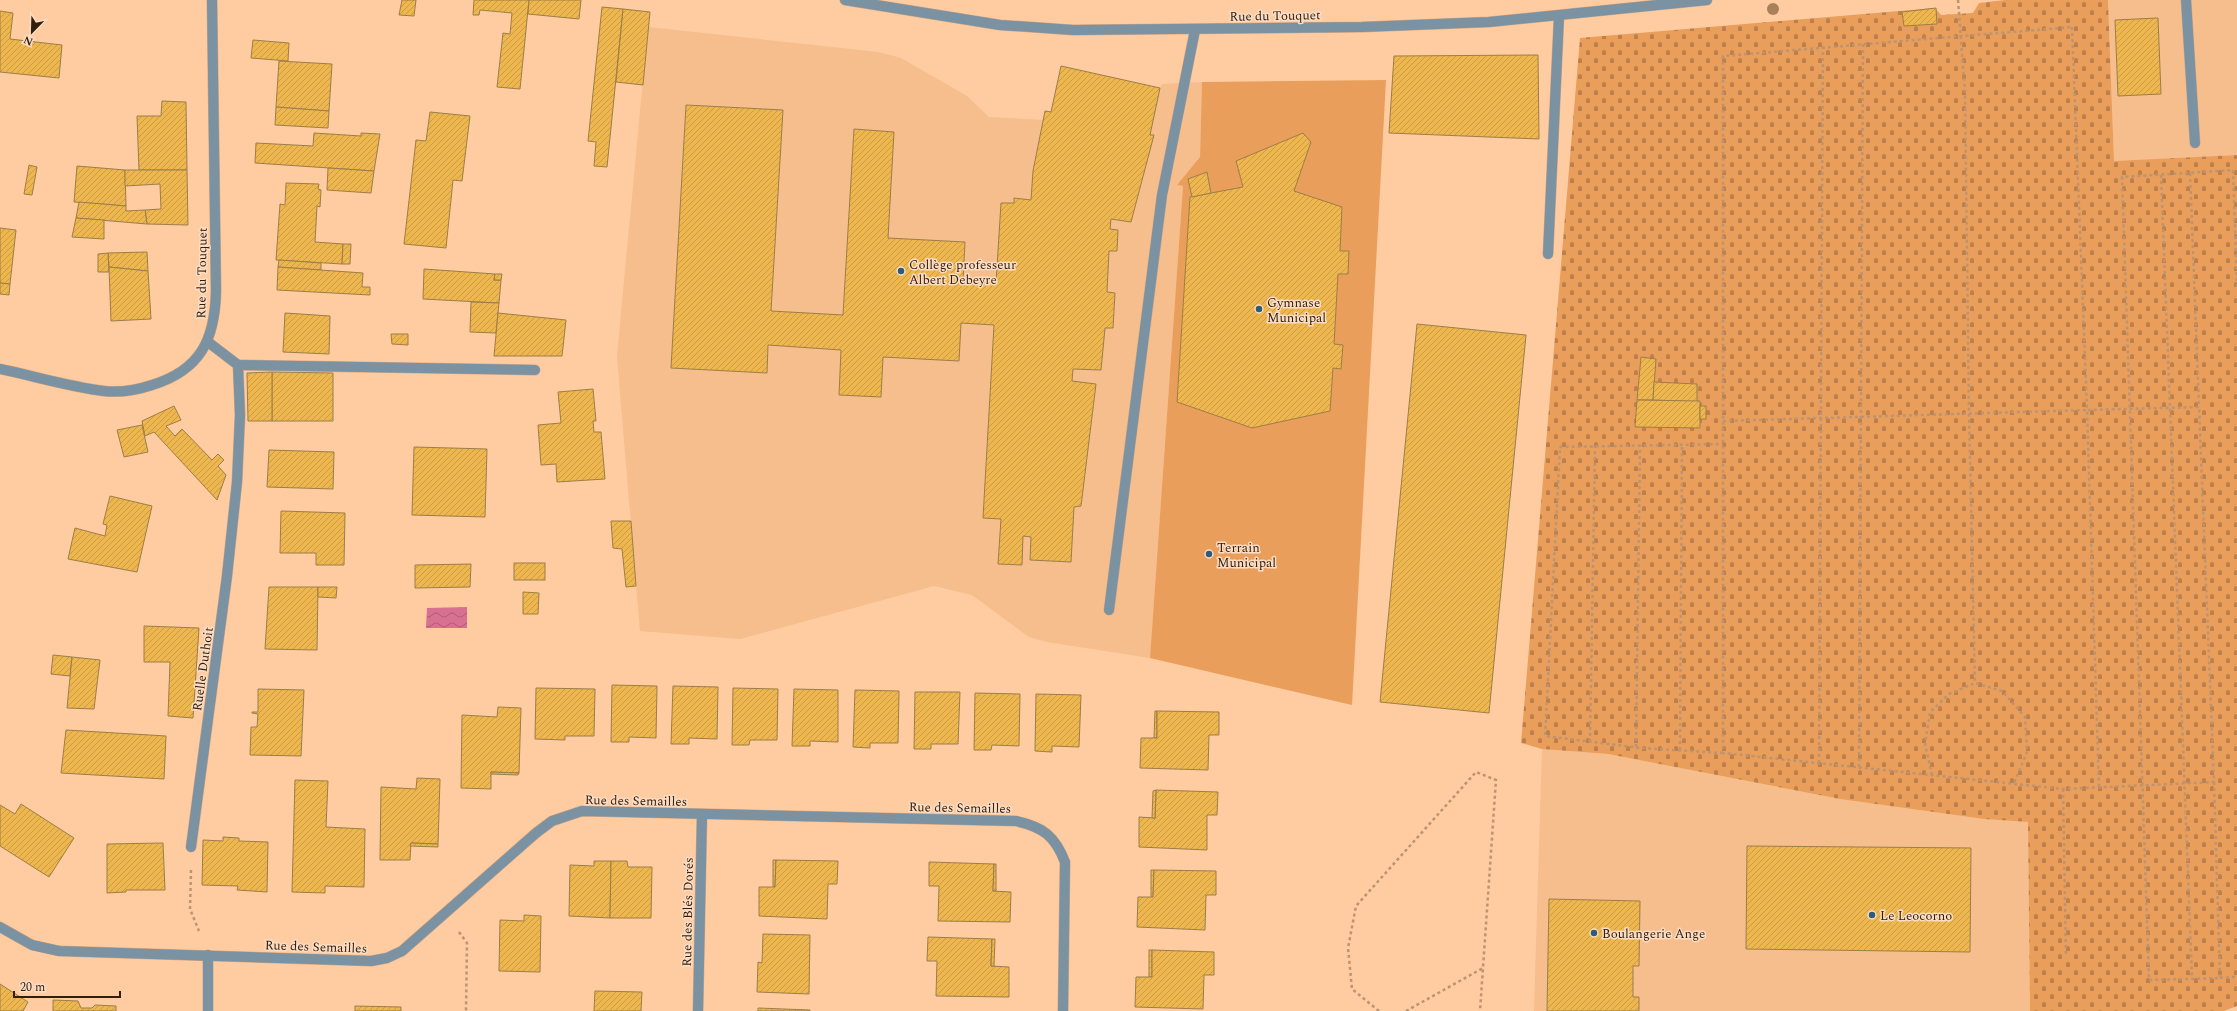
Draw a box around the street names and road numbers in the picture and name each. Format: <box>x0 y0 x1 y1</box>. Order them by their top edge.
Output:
street label: Rue du Touquet <box>1229 5 1321 27</box>
street label: Rue du Touquet <box>191 227 213 319</box>
street label: Ruelle Duthoit <box>187 625 219 712</box>
street label: Rue des Semailles <box>585 790 687 812</box>
street label: Rue des Semailles <box>909 797 1011 819</box>
street label: Rue des Blés Dorés <box>677 857 699 967</box>
street label: Rue des Semailles <box>264 935 367 959</box>

